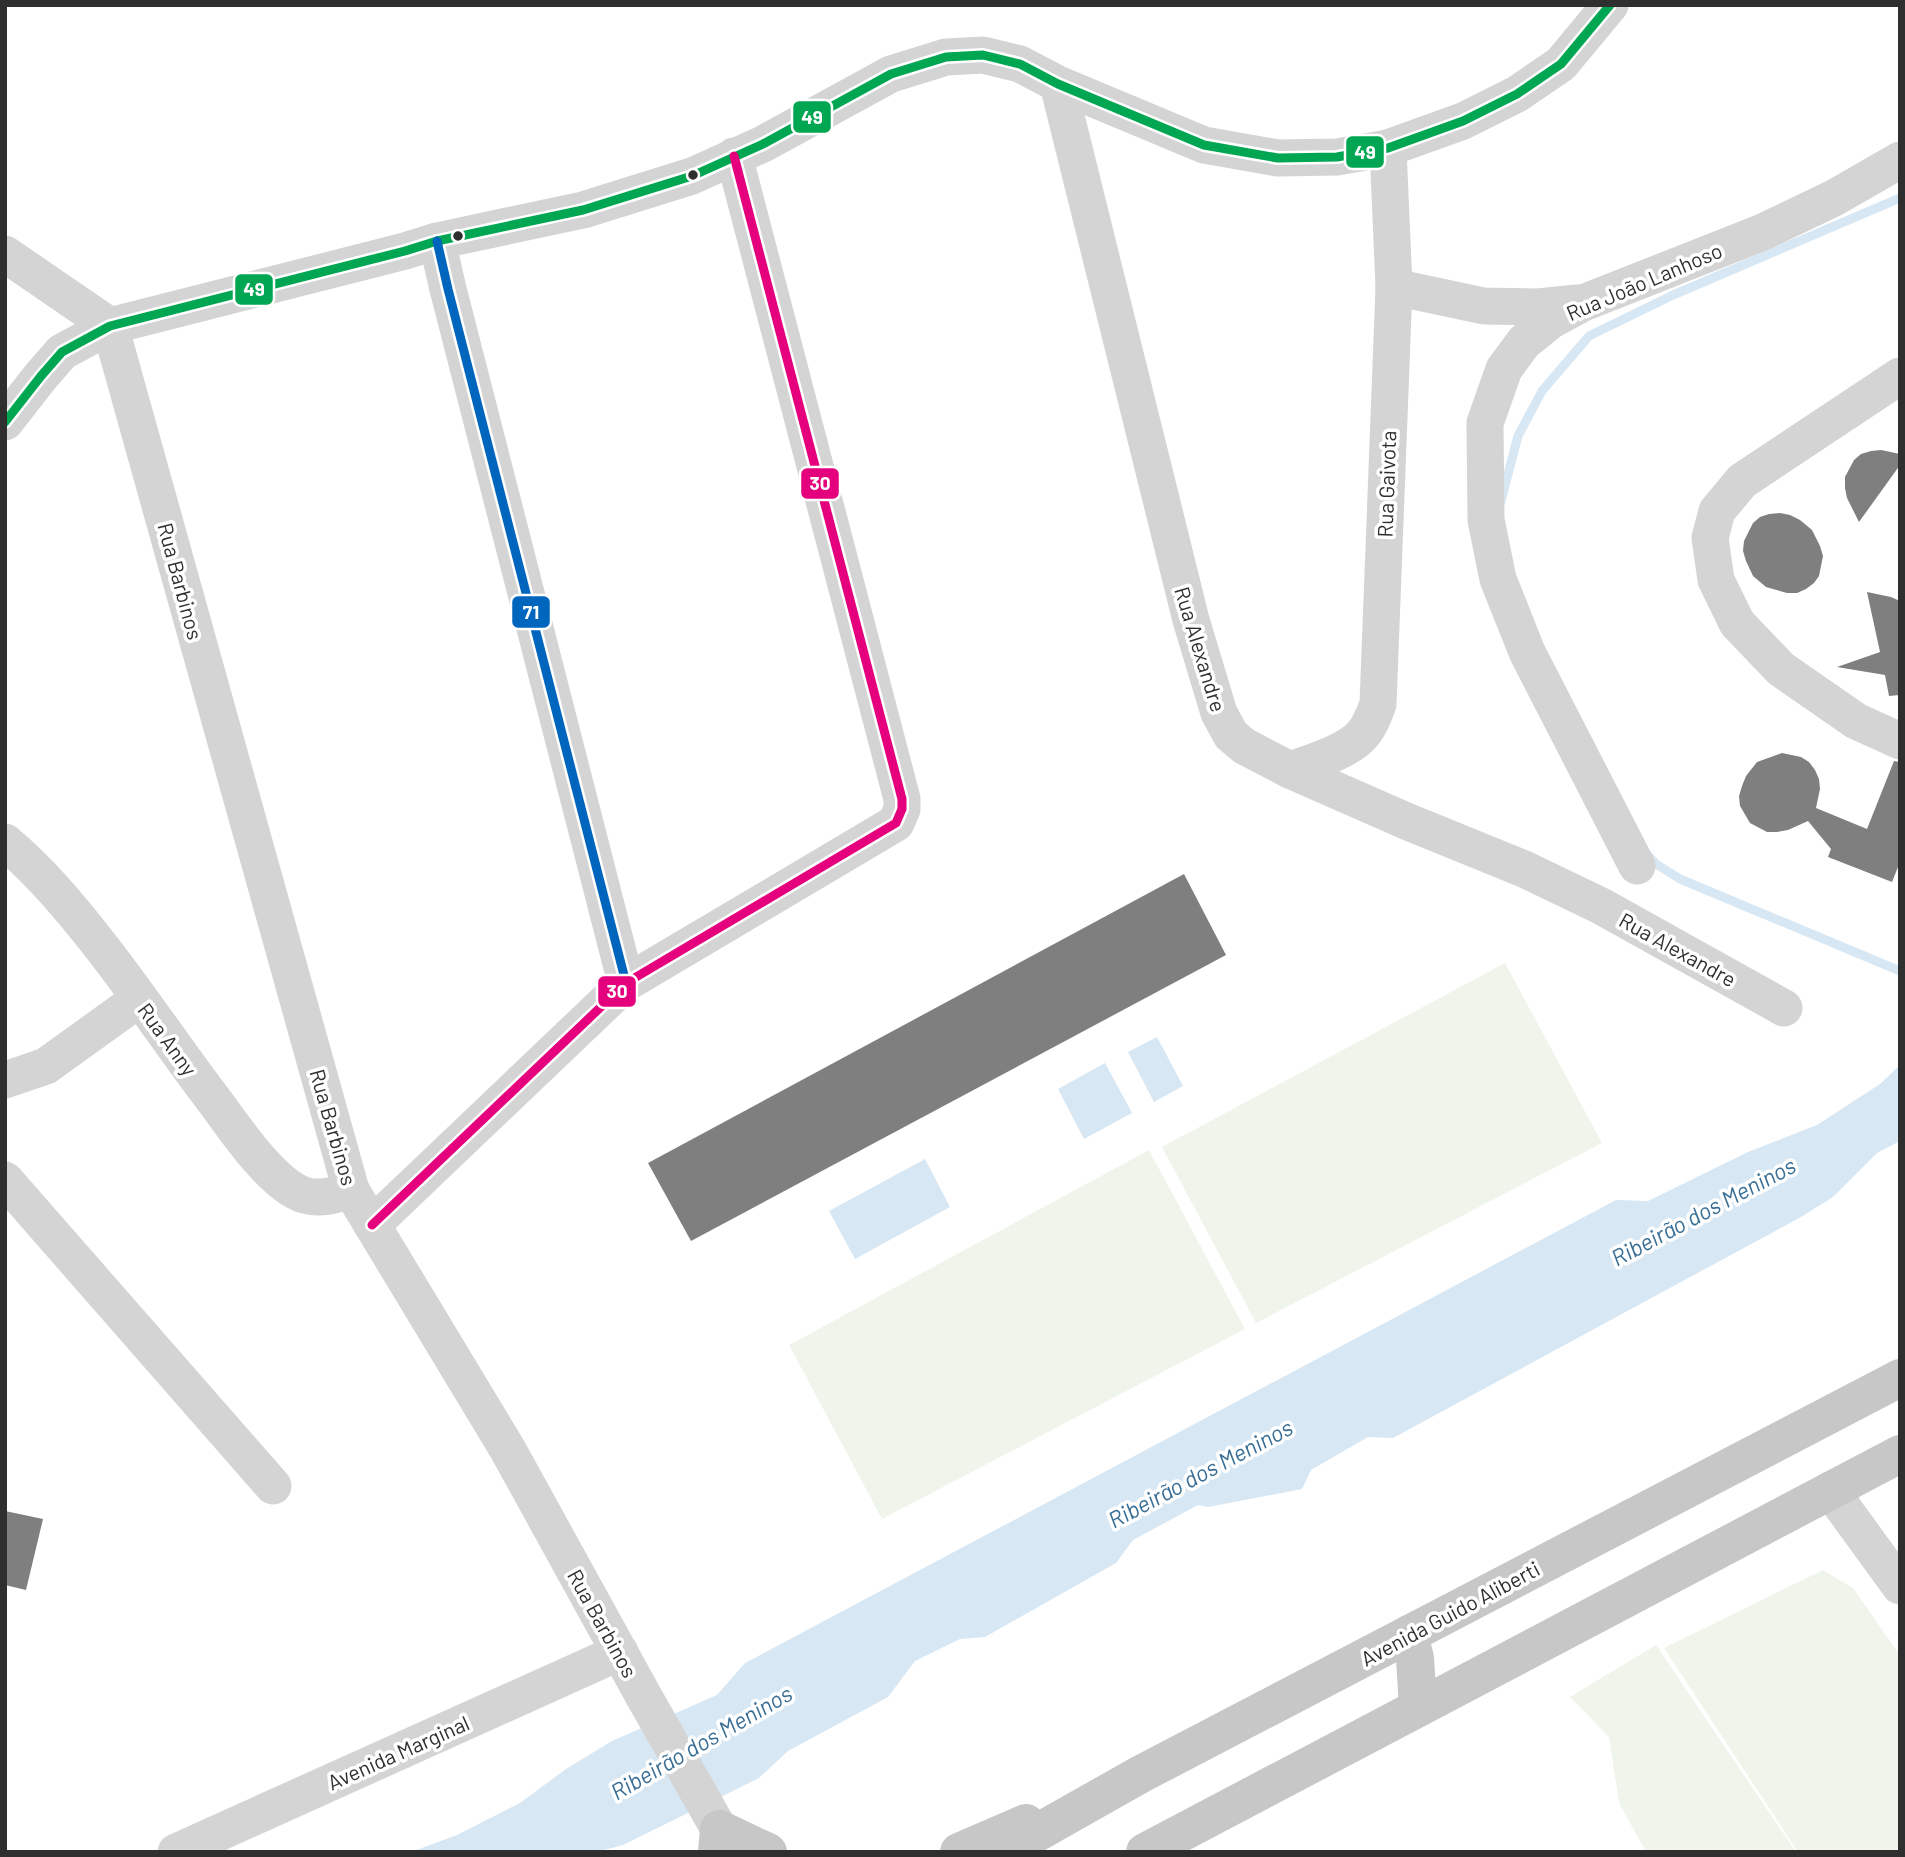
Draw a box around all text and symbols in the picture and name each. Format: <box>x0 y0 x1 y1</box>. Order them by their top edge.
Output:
line badge: 49 <box>792 100 832 134</box>
text: 49 <box>801 105 823 128</box>
line badge: 49 <box>1345 135 1385 169</box>
text: 49 <box>1354 140 1376 163</box>
unlabelled marker <box>686 168 700 182</box>
unlabelled marker <box>451 229 465 243</box>
street label: Rua João Lanhoso <box>1562 237 1726 325</box>
line badge: 49 <box>234 273 274 306</box>
text: 49 <box>243 277 265 300</box>
street label: Rua Gaivota <box>1372 430 1400 538</box>
line badge: 30 <box>800 467 840 500</box>
text: 30 <box>809 471 831 494</box>
street label: Rua Barbinos <box>153 520 209 642</box>
street label: Rua Alexandre <box>1170 583 1232 715</box>
line badge: 71 <box>511 595 551 629</box>
text: 71 <box>523 600 539 623</box>
street label: Rua Alexandre <box>1615 907 1741 991</box>
line badge: 30 <box>597 975 637 1008</box>
text: 30 <box>606 979 628 1002</box>
street label: Rua Anny <box>133 998 203 1081</box>
street label: Rua Barbinos <box>305 1066 363 1188</box>
water label: Ribeirão dos Meninos <box>1606 1150 1800 1271</box>
water label: Ribeirão dos Meninos <box>1103 1412 1297 1533</box>
street label: Avenida Guido Aliberti <box>1356 1555 1544 1671</box>
street label: Rua Barbinos <box>563 1564 643 1682</box>
water label: Ribeirão dos Meninos <box>605 1679 797 1805</box>
street label: Avenida Marginal <box>323 1710 473 1794</box>

